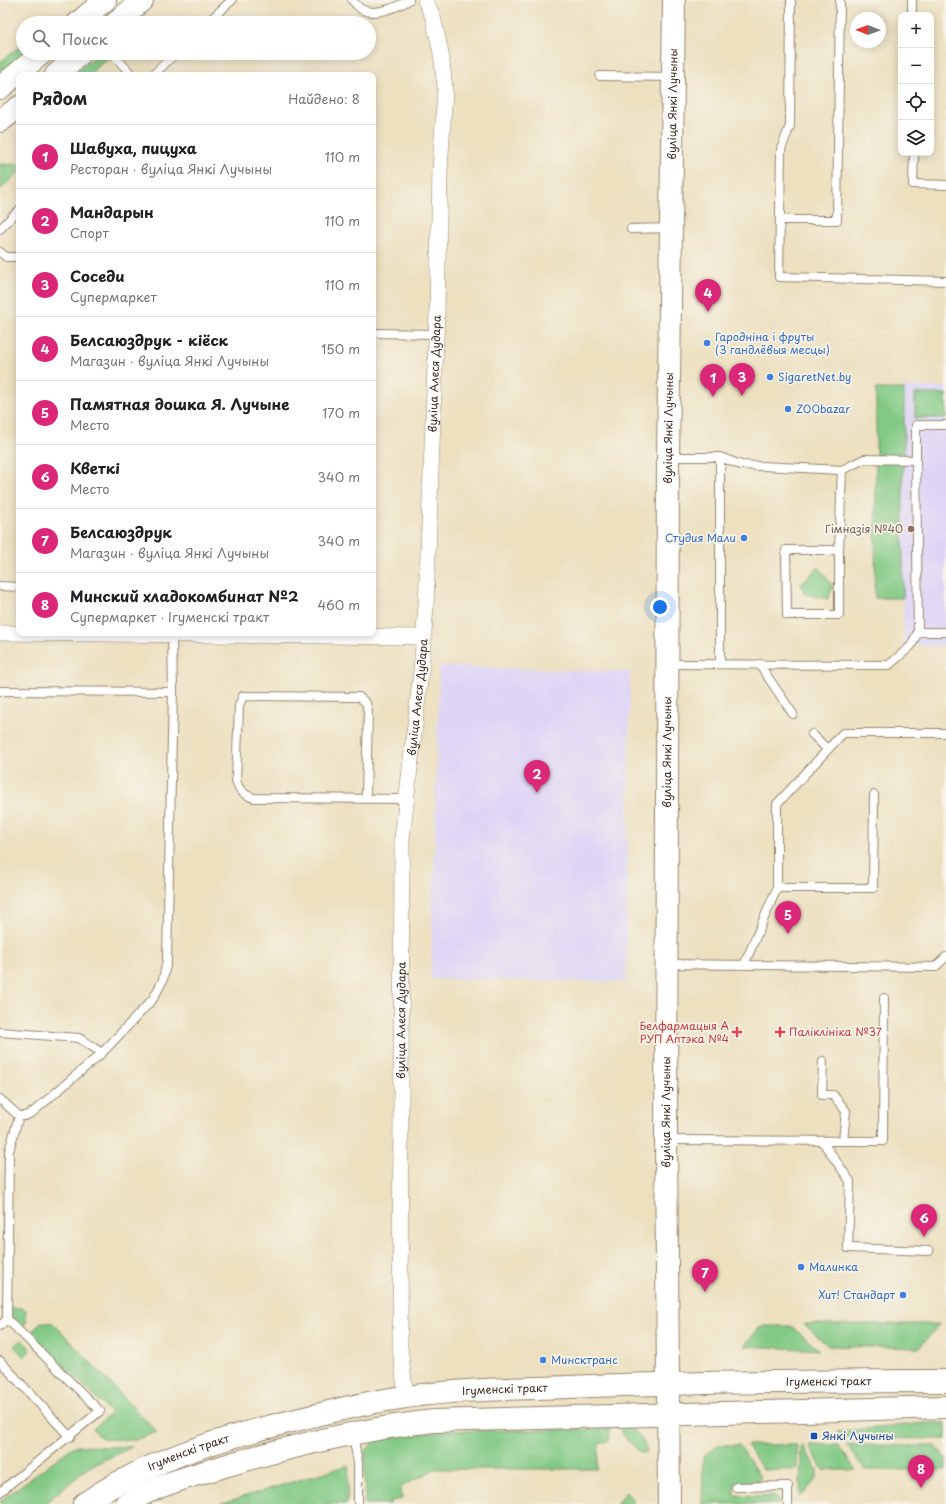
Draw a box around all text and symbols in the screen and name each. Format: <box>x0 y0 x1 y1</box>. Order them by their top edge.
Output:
north arrow <box>850 12 886 48</box>
map controls <box>898 12 934 156</box>
button: + <box>898 12 934 48</box>
search box <box>16 16 376 60</box>
icon: search <box>30 27 52 49</box>
text: Поиск <box>62 27 108 50</box>
street label: вуліца Янкі Лучыны <box>663 48 681 160</box>
button: − <box>898 48 934 84</box>
button: locate <box>898 84 934 120</box>
text: Рядом <box>32 85 87 111</box>
text: Найдено: 8 <box>288 89 360 108</box>
button: layers <box>898 120 934 156</box>
text: Шавуха, пицуха <box>70 136 197 159</box>
text: 1 <box>42 147 48 166</box>
text: 110 m <box>325 147 360 166</box>
text: Ресторан · вуліца Янкі Лучыны <box>70 159 272 178</box>
text: Мандарын <box>70 200 154 223</box>
text: 2 <box>40 211 50 230</box>
text: 110 m <box>325 211 360 230</box>
text: Спорт <box>70 223 109 242</box>
text: Соседи <box>70 264 125 287</box>
text: 3 <box>41 275 49 294</box>
text: 110 m <box>325 275 360 294</box>
pin: 4 <box>695 279 721 312</box>
text: Супермаркет <box>70 287 157 306</box>
street label: вуліца Алеся Дудара <box>424 315 445 433</box>
text: Белсаюздрук - кіёск <box>70 328 228 351</box>
place label: Гародніна і фруты (3 гандлёвыя месцы) <box>715 328 830 358</box>
marker: Гародніна і фруты (3 гандлёвыя месцы) <box>702 338 712 348</box>
text: 4 <box>41 339 49 358</box>
text: 150 m <box>321 339 360 358</box>
text: Магазин · вуліца Янкі Лучыны <box>70 351 269 370</box>
pin: 3 <box>729 363 755 396</box>
pin: 1 <box>700 364 726 397</box>
place label: SigaretNet.by <box>778 368 851 385</box>
street label: вуліца Янкі Лучыны <box>659 372 677 484</box>
marker: SigaretNet.by <box>765 372 775 382</box>
text: Памятная дошка Я. Лучыне <box>70 392 289 415</box>
place label: ZOObazar <box>796 400 850 417</box>
text: 5 <box>41 403 49 422</box>
text: 170 m <box>322 403 360 422</box>
marker: ZOObazar <box>783 404 793 414</box>
text: Место <box>70 415 110 434</box>
text: Кветкі <box>70 456 120 479</box>
text: 6 <box>40 467 50 486</box>
text: 340 m <box>317 467 360 486</box>
text: Место <box>70 479 110 498</box>
text: Белсаюздрук <box>70 520 172 543</box>
place label: Гімназія №40 <box>825 520 903 537</box>
marker: Гімназія №40 <box>906 524 916 534</box>
place label: Студия Мали <box>665 529 736 546</box>
text: 7 <box>41 531 49 550</box>
text: 340 m <box>317 531 360 550</box>
marker: Студия Мали <box>739 533 749 543</box>
text: Магазин · вуліца Янкі Лучыны <box>70 543 269 562</box>
text: Минский хладокомбинат №2 <box>70 584 298 607</box>
text: 8 <box>41 595 49 614</box>
text: 460 m <box>317 595 360 614</box>
your location <box>650 597 670 617</box>
text: Супермаркет · Ігуменскі тракт <box>70 607 269 626</box>
street label: вуліца Алеся Дудара <box>402 638 431 756</box>
street label: вуліца Янкі Лучыны <box>658 696 675 808</box>
pin: 2 <box>524 760 550 793</box>
pin: 5 <box>775 901 801 934</box>
street label: вуліца Алеся Дудара <box>392 962 410 1079</box>
place label: Белфармацыя А РУП Аптэка №4 <box>640 1017 730 1047</box>
place label: Паліклініка №37 <box>789 1023 882 1040</box>
marker: Паліклініка №37 <box>774 1026 786 1038</box>
marker: Белфармацыя А РУП Аптэка №4 <box>732 1027 742 1037</box>
street label: вуліца Янкі Лучыны <box>657 1056 674 1168</box>
pin: 6 <box>911 1204 937 1237</box>
place label: Малинка <box>809 1258 858 1275</box>
pin: 7 <box>692 1259 718 1292</box>
marker: Малинка <box>796 1262 806 1272</box>
place label: Хит! Стандарт <box>818 1286 896 1303</box>
marker: Хит! Стандарт <box>898 1290 908 1300</box>
place label: Минсктранс <box>551 1351 618 1368</box>
marker: Минсктранс <box>538 1355 548 1365</box>
street label: Ігуменскі тракт <box>786 1372 872 1390</box>
street label: Ігуменскі тракт <box>461 1379 549 1399</box>
place label: Янкі Лучыны <box>822 1427 894 1444</box>
street label: Ігуменскі тракт <box>145 1429 232 1475</box>
marker: Янкі Лучыны <box>809 1431 819 1441</box>
pin: 8 <box>908 1455 934 1488</box>

